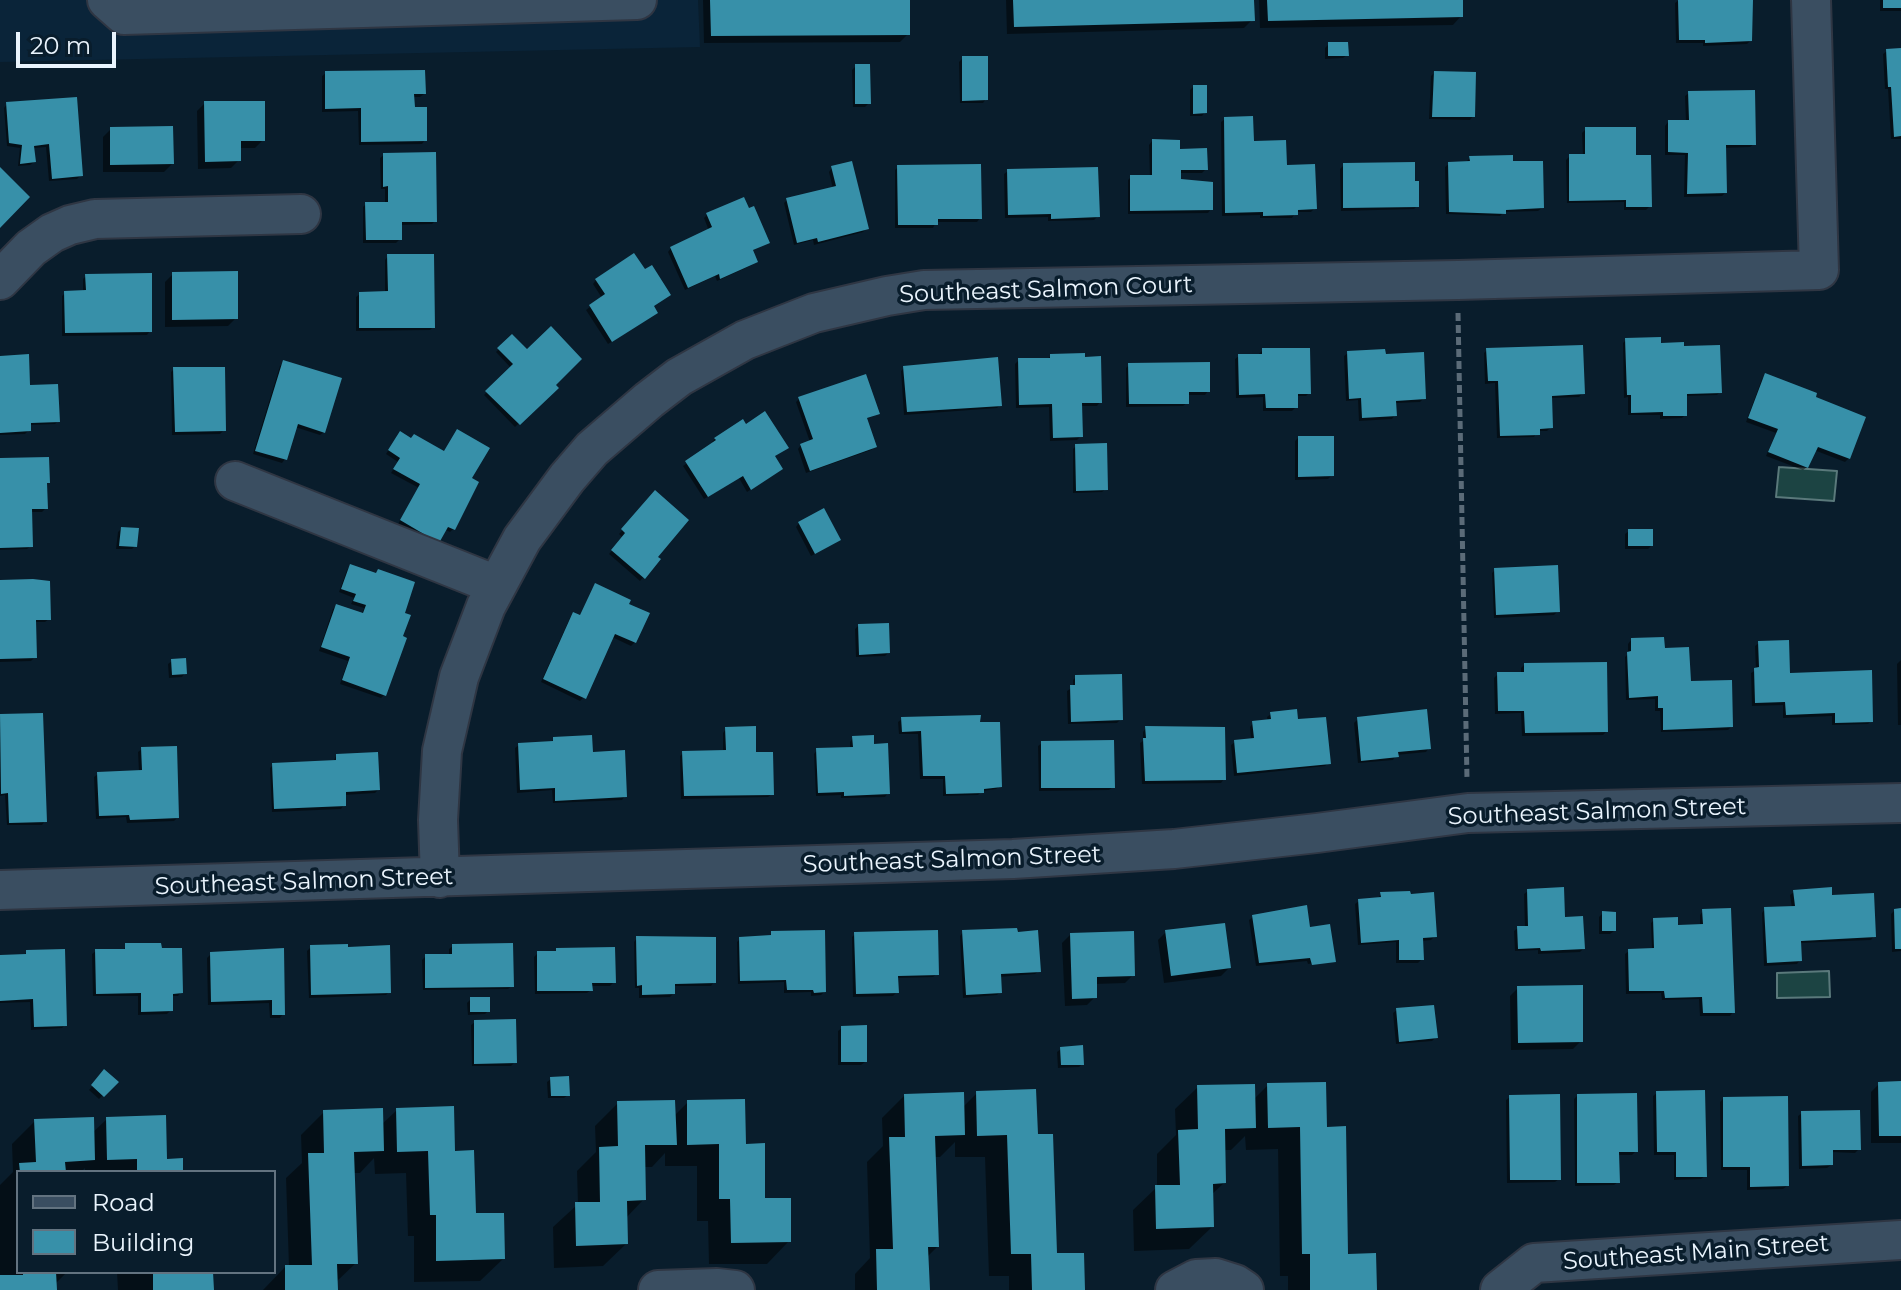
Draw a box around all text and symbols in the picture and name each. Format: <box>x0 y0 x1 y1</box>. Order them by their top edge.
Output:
scale bar <box>20 16 120 66</box>
text: 20 m <box>30 31 91 60</box>
street label: Southeast Salmon Court <box>899 270 1193 310</box>
street label: Southeast Salmon Street <box>1447 792 1747 832</box>
street label: Southeast Salmon Street <box>802 840 1102 880</box>
street label: Southeast Salmon Street <box>154 862 454 902</box>
legend <box>16 1170 276 1274</box>
text: Road <box>92 1188 155 1217</box>
text: Building <box>92 1228 195 1257</box>
street label: Southeast Main Street <box>1562 1229 1830 1277</box>

